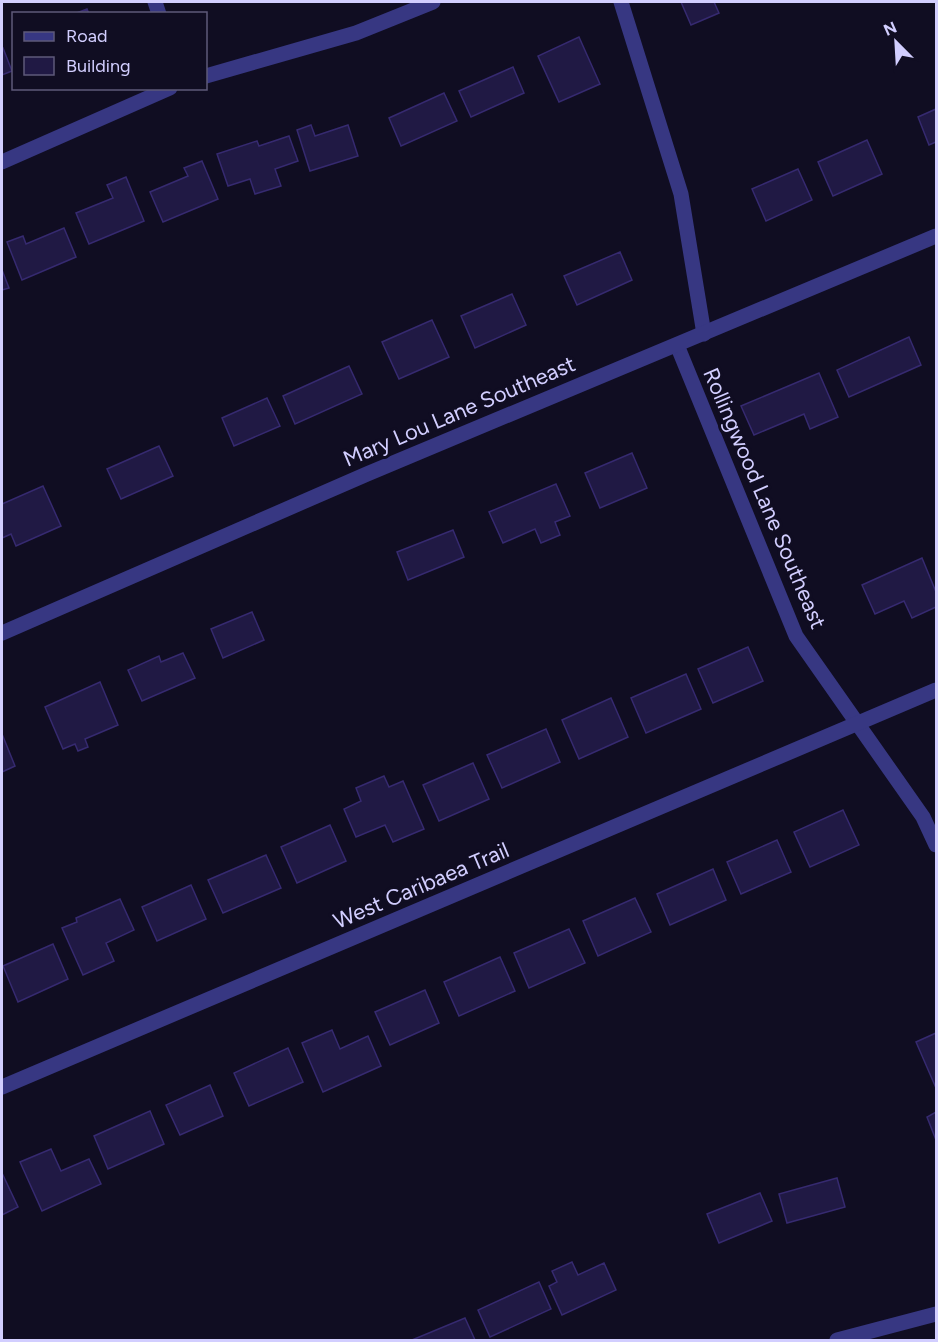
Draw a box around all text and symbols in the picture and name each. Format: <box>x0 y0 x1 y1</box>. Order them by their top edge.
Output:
legend <box>12 12 207 90</box>
north arrow <box>866 12 926 72</box>
text: N <box>881 18 900 40</box>
text: Road <box>66 25 107 47</box>
text: Building <box>66 55 131 77</box>
street label: Mary Lou Lane Southeast <box>339 350 579 473</box>
street label: Rollingwood Lane Southeast <box>697 364 832 633</box>
street label: West Caribaea Trail <box>329 836 513 935</box>

